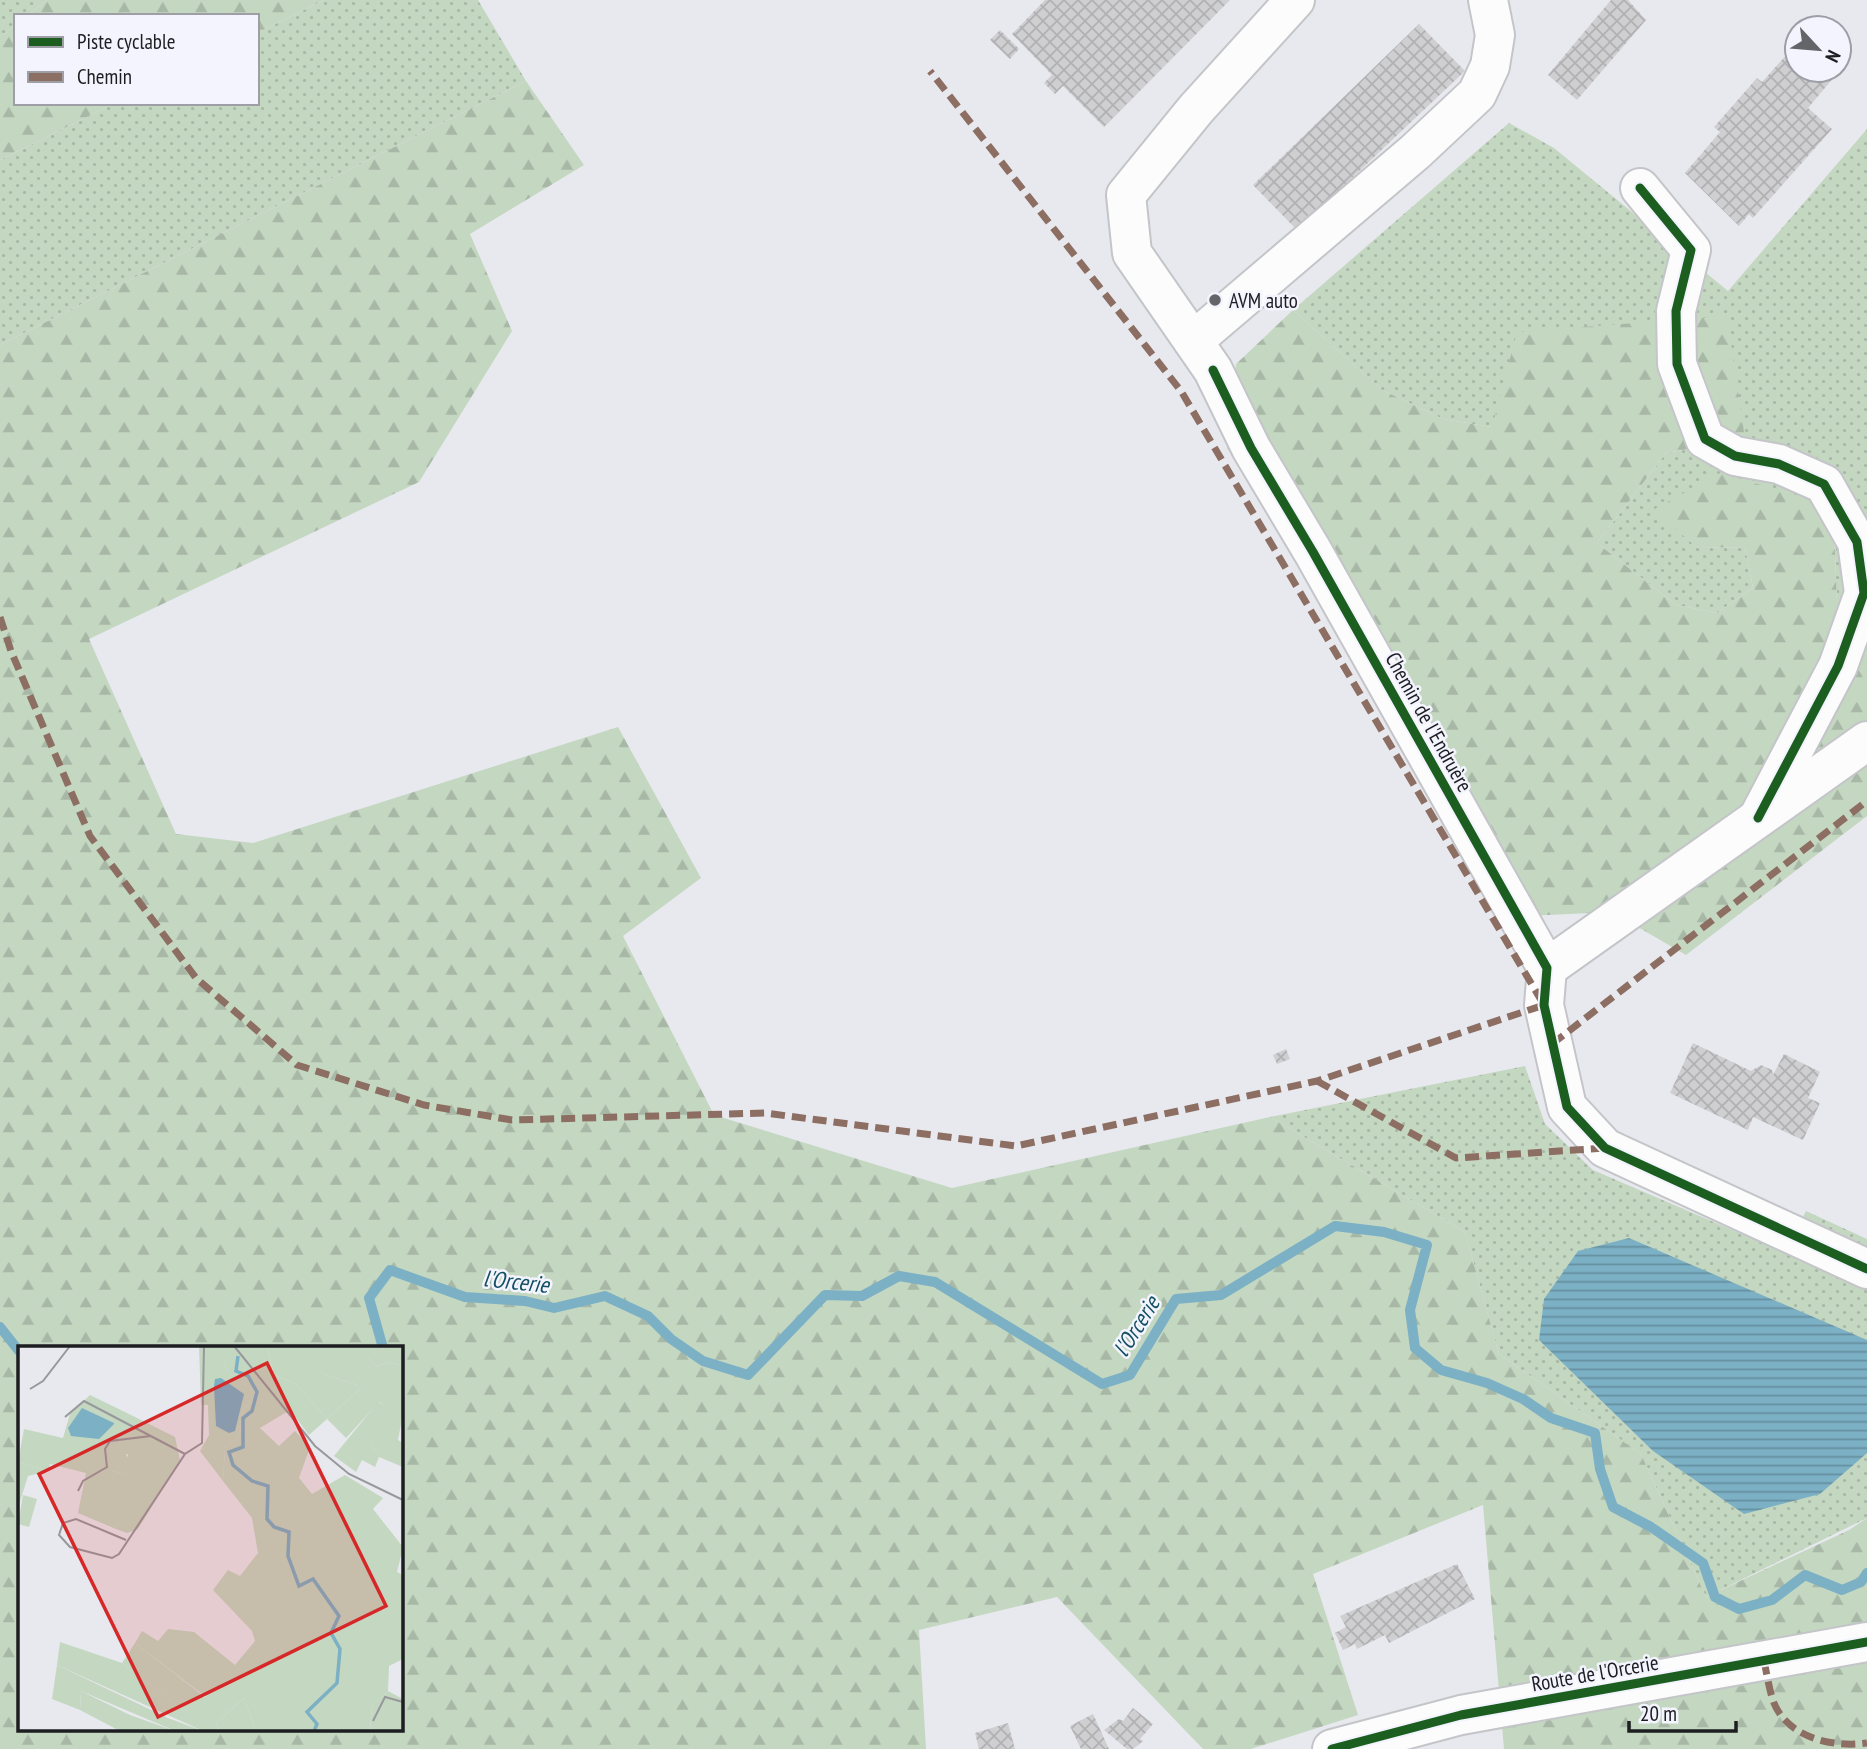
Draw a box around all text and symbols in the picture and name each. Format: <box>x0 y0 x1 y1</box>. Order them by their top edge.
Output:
legend <box>14 14 259 105</box>
north arrow <box>1783 14 1853 84</box>
text: Piste cyclable <box>77 28 175 55</box>
text: N <box>1820 47 1846 66</box>
text: Chemin <box>77 63 132 90</box>
place label: AVM auto <box>1229 287 1298 314</box>
marker: AVM auto <box>1207 292 1223 308</box>
street label: Chemin de l'Endruère <box>1379 647 1479 797</box>
water label: l'Orcerie <box>482 1263 552 1299</box>
water label: l'Orcerie <box>1106 1289 1167 1362</box>
inset map <box>18 1346 402 1732</box>
street label: Route de l'Orcerie <box>1529 1649 1661 1697</box>
scale bar <box>1629 1690 1736 1734</box>
text: 20 m <box>1640 1700 1677 1727</box>

